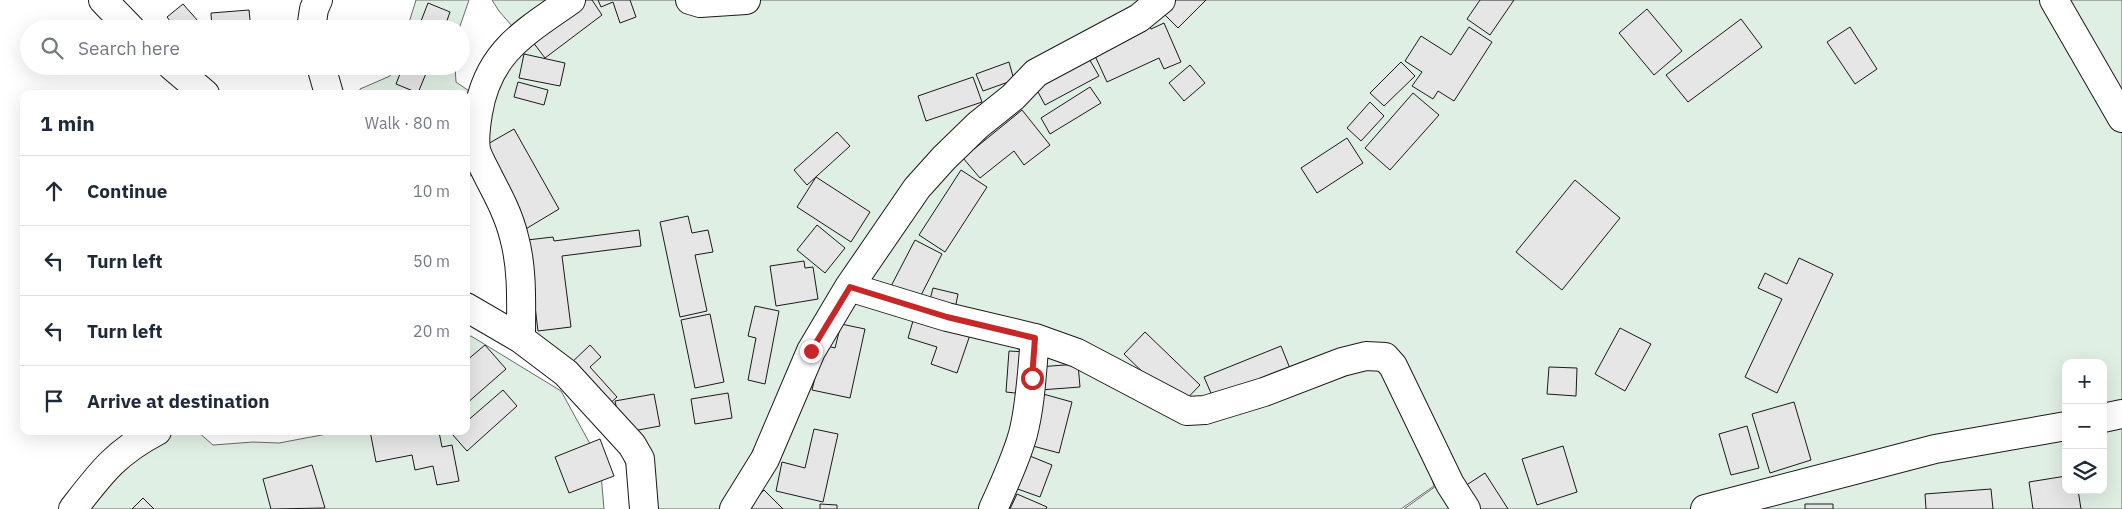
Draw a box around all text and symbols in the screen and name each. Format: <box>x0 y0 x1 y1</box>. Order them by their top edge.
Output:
search box <box>20 20 470 75</box>
icon: search <box>38 34 66 62</box>
text: Search here <box>78 36 180 60</box>
text: 1 min <box>40 109 95 137</box>
text: Walk · 80 m <box>365 113 450 133</box>
icon: ahead <box>40 177 68 205</box>
text: Continue <box>87 179 167 203</box>
text: 10 m <box>413 181 450 201</box>
icon: left <box>40 247 68 275</box>
text: Turn left <box>87 249 163 273</box>
text: 50 m <box>413 251 450 271</box>
icon: left <box>40 317 68 345</box>
text: Turn left <box>87 319 163 343</box>
text: 20 m <box>413 321 450 341</box>
route end <box>800 340 823 363</box>
map controls <box>2062 359 2107 494</box>
button: + <box>2062 359 2107 404</box>
route start <box>1021 367 1044 390</box>
icon: arrive <box>40 387 68 415</box>
text: Arrive at destination <box>87 389 270 413</box>
button: − <box>2062 404 2107 449</box>
button: layers <box>2062 449 2107 494</box>

